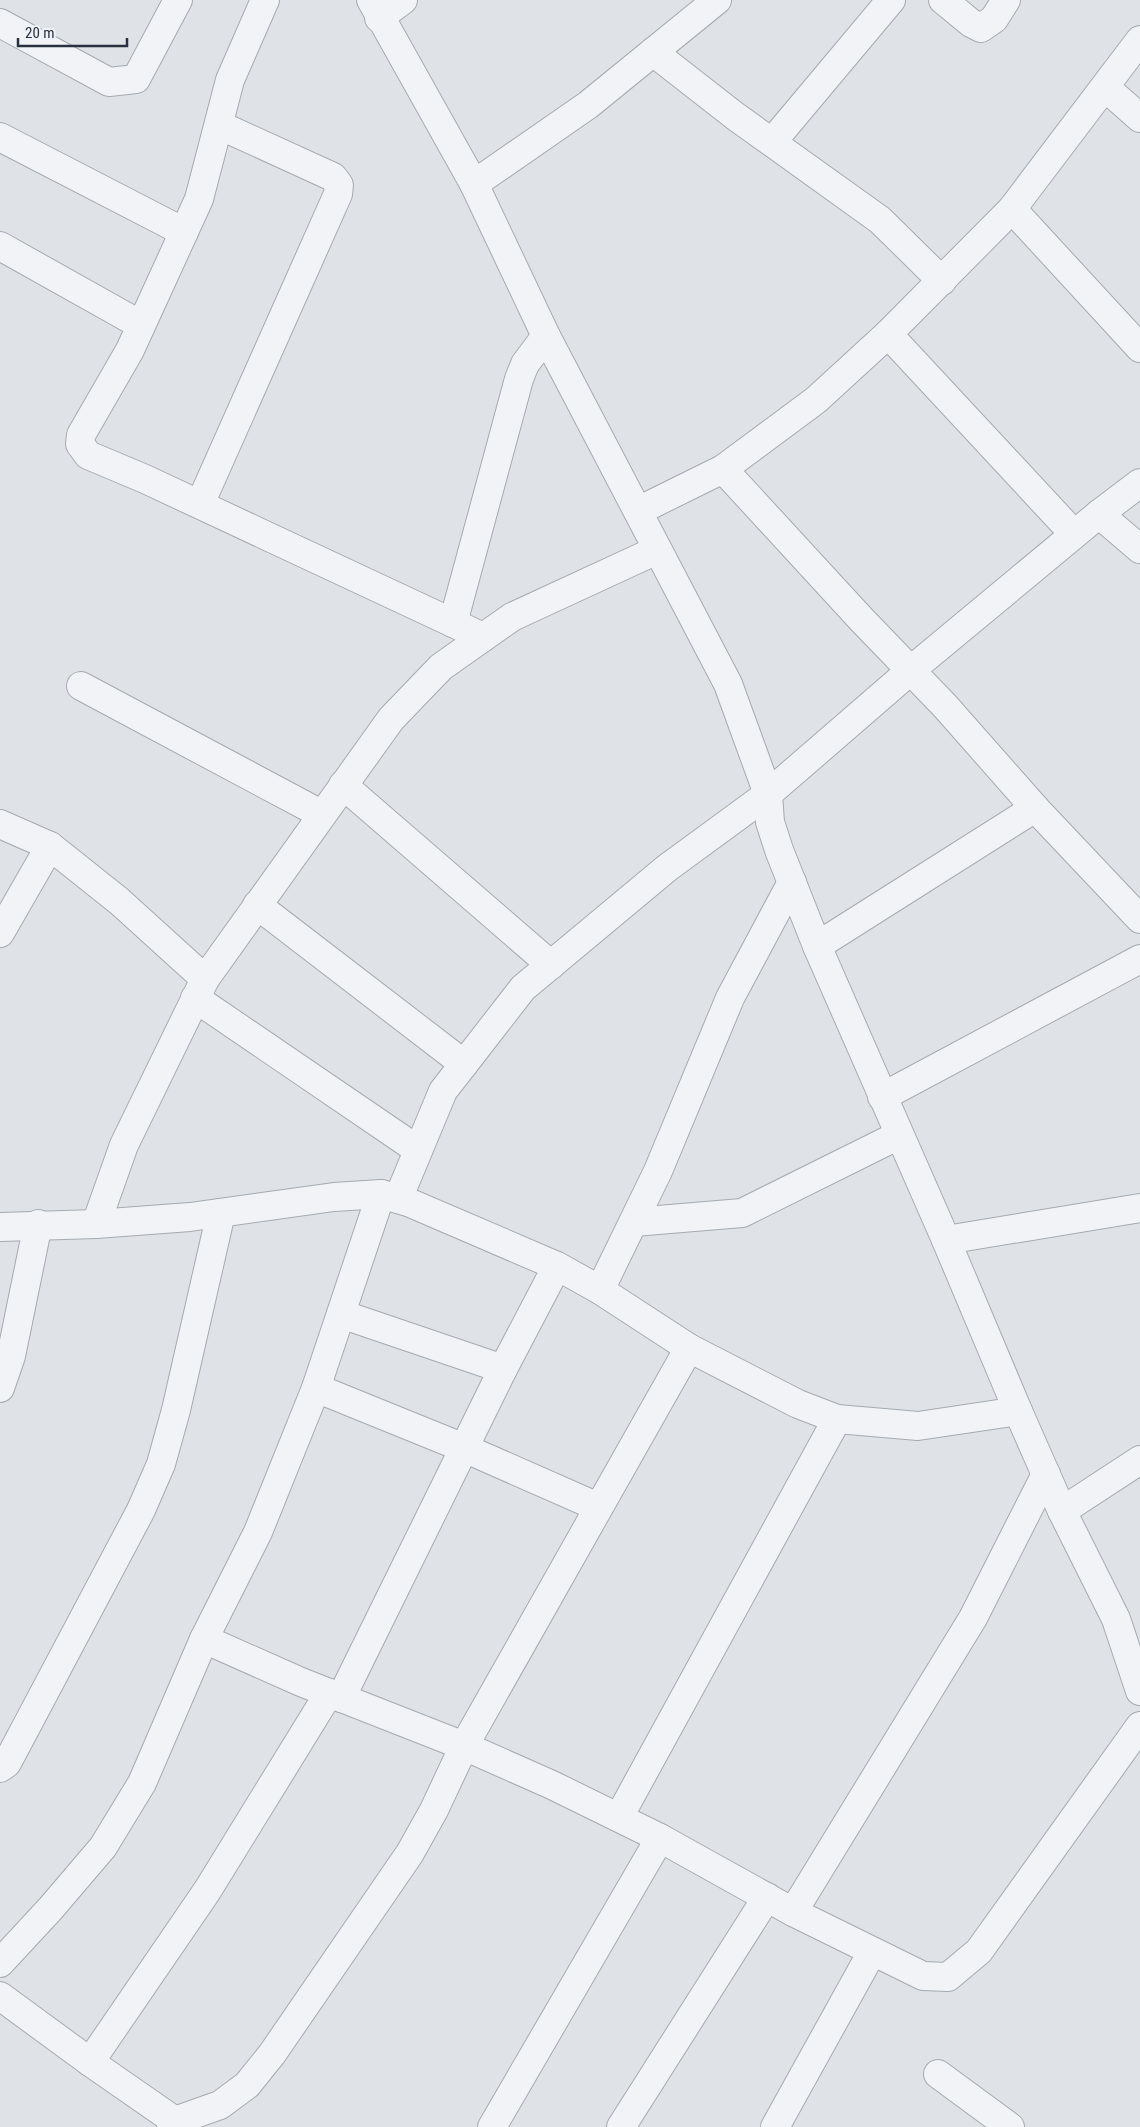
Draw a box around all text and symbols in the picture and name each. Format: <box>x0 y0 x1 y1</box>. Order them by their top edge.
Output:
scale bar <box>18 15 126 47</box>
text: 20 m <box>25 24 55 42</box>

